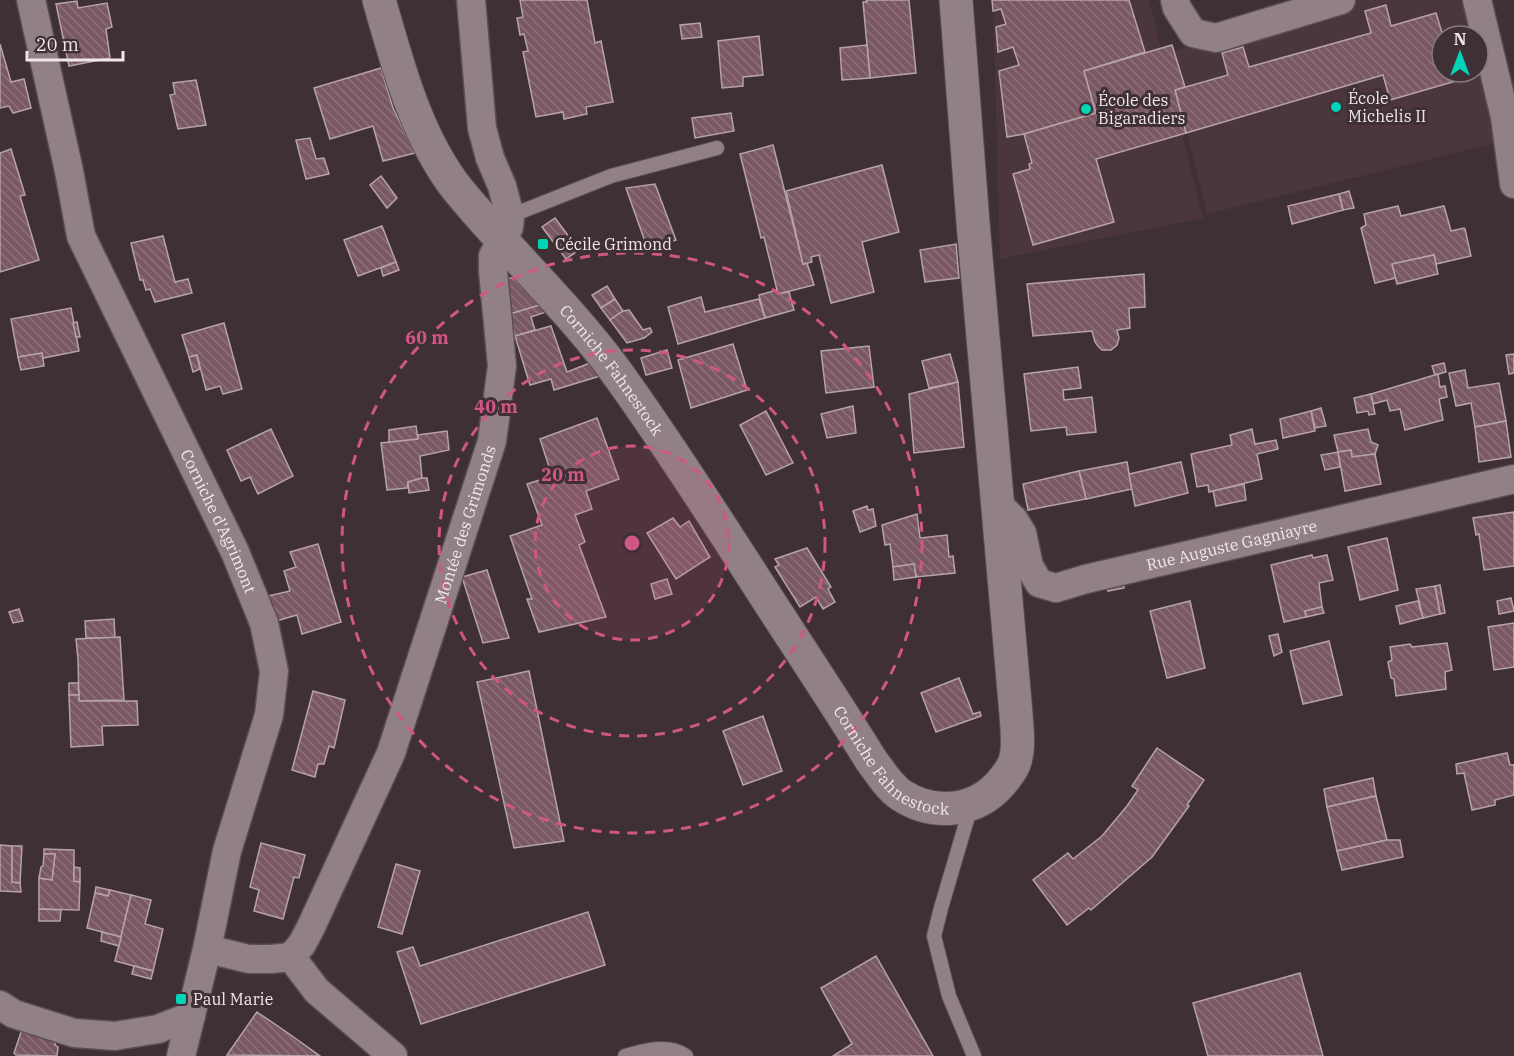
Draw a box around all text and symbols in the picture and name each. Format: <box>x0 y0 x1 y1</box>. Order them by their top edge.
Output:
scale bar <box>27 24 123 62</box>
north arrow <box>1430 24 1490 84</box>
text: N <box>1454 29 1466 49</box>
text: 20 m <box>36 33 79 56</box>
place label: École Michelis II <box>1348 87 1426 126</box>
place label: École des Bigaradiers <box>1098 89 1185 128</box>
marker: École Michelis II <box>1329 100 1343 114</box>
marker: École des Bigaradiers <box>1079 102 1093 116</box>
place label: Cécile Grimond <box>555 234 672 254</box>
marker: Cécile Grimond <box>536 237 550 251</box>
street label: Corniche Fahnestock <box>555 300 668 440</box>
text: 60 m <box>405 326 449 349</box>
text: 40 m <box>474 395 518 418</box>
street label: Montée des Grimonds <box>430 443 500 606</box>
street label: Corniche d'Agrimont <box>177 446 261 596</box>
text: 20 m <box>541 463 585 486</box>
street label: Rue Auguste Gagniayre <box>1144 515 1319 575</box>
centre of rings <box>622 533 642 553</box>
street label: Corniche Fahnestock <box>829 702 950 819</box>
place label: Paul Marie <box>193 989 273 1009</box>
marker: Paul Marie <box>174 992 188 1006</box>

